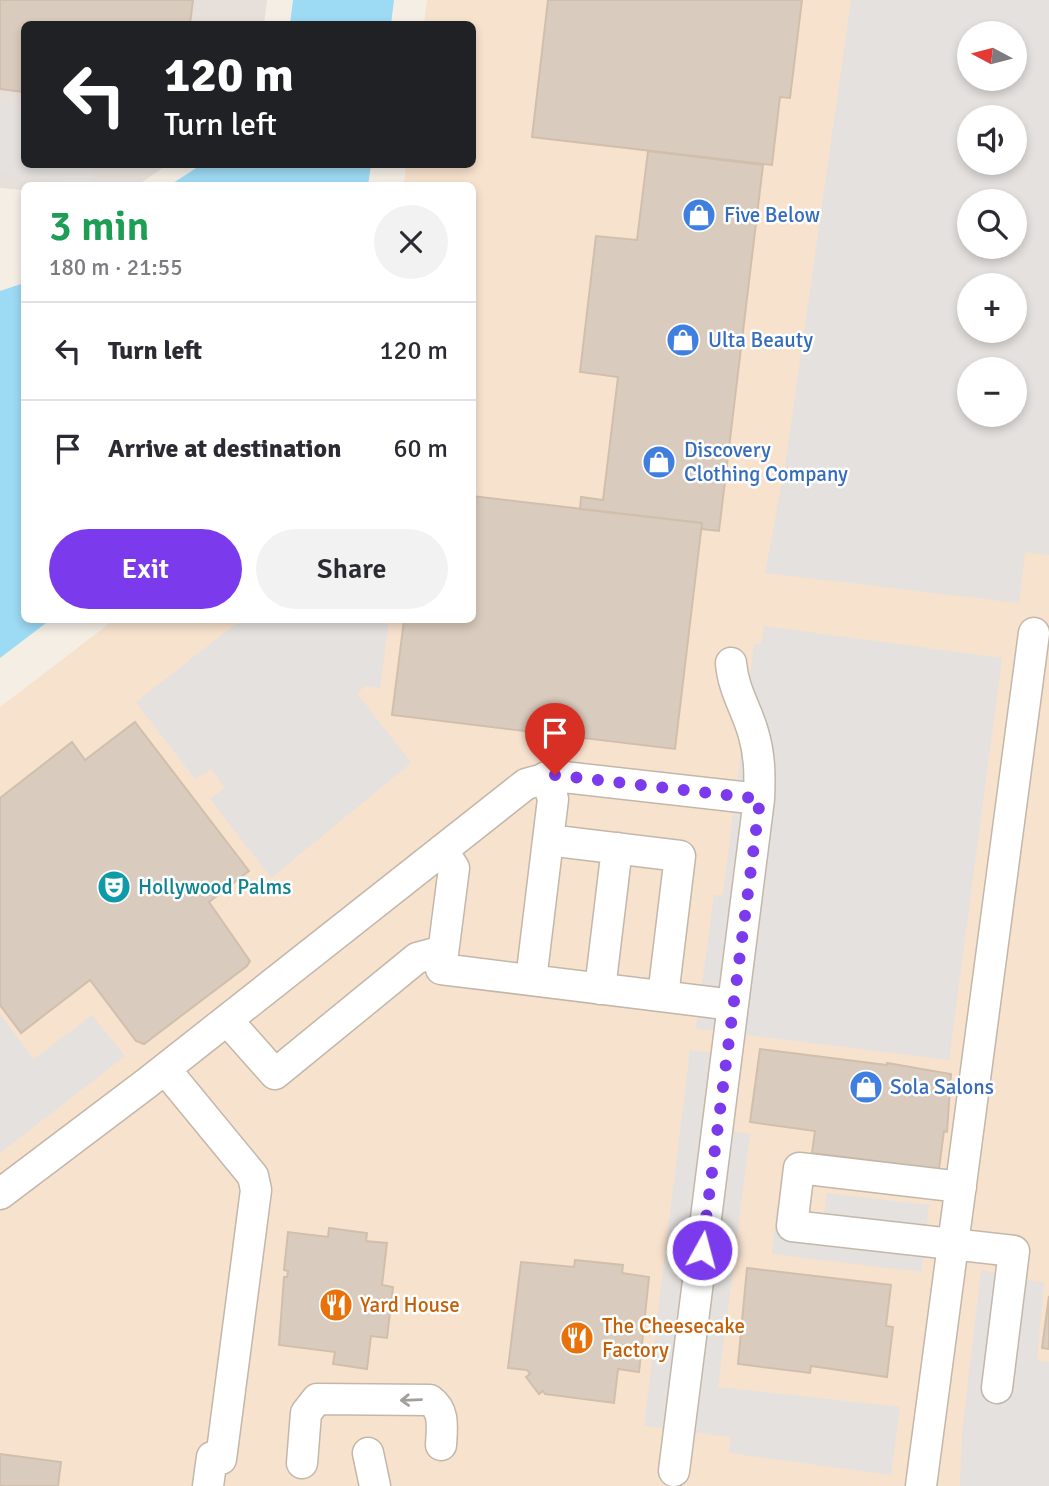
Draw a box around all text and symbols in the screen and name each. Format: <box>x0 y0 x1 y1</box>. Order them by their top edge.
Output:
north arrow <box>957 21 1027 91</box>
map controls <box>957 21 1027 427</box>
text: 120 m <box>164 45 294 105</box>
icon: left <box>49 49 140 140</box>
text: Turn left <box>164 105 277 144</box>
button: sound <box>957 105 1027 175</box>
button: search <box>957 189 1027 259</box>
shop icon: Five Below <box>680 196 718 234</box>
text: 3 min <box>49 201 150 252</box>
place label: Five Below <box>724 202 820 228</box>
button: close <box>374 205 448 279</box>
text: 180 m · 21:55 <box>49 253 183 282</box>
button: + <box>957 273 1027 343</box>
shop icon: Ulta Beauty <box>664 321 702 359</box>
place label: Ulta Beauty <box>708 327 813 353</box>
icon: left <box>49 332 87 370</box>
text: Turn left <box>108 335 202 367</box>
text: 120 m <box>379 335 448 367</box>
button: − <box>957 357 1027 427</box>
icon: arrive <box>49 430 87 468</box>
text: Arrive at destination <box>108 433 341 465</box>
text: 60 m <box>393 433 448 465</box>
place label: Discovery Clothing Company <box>684 437 848 487</box>
shop icon: Discovery Clothing Company <box>640 443 678 481</box>
button: Exit <box>49 529 242 609</box>
button: Share <box>256 529 448 609</box>
pin <box>525 703 585 775</box>
icon: arrive <box>536 714 574 752</box>
theatre icon: Hollywood Palms <box>95 868 133 906</box>
place label: Hollywood Palms <box>138 874 291 900</box>
shop icon: Sola Salons <box>847 1068 885 1106</box>
place label: Sola Salons <box>890 1074 994 1100</box>
position arrow <box>665 1213 739 1287</box>
restaurant icon: Yard House <box>317 1286 355 1324</box>
place label: Yard House <box>360 1292 460 1318</box>
place label: The Cheesecake Factory <box>602 1313 745 1363</box>
restaurant icon: The Cheesecake Factory <box>558 1319 596 1357</box>
one-way arrow <box>400 1393 423 1407</box>

